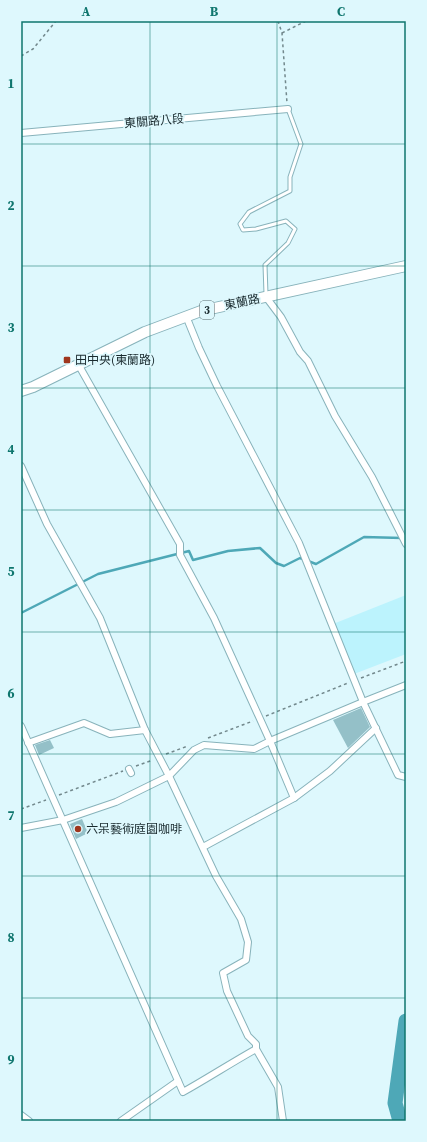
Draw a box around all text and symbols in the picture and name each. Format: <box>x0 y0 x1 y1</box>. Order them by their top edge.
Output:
text: A <box>82 3 91 20</box>
text: B <box>210 3 219 20</box>
text: C <box>337 3 345 20</box>
text: 1 <box>7 75 15 92</box>
street label: 東關路八段 <box>123 110 185 132</box>
text: 2 <box>7 197 15 214</box>
street label: 東蘭路 <box>223 290 261 314</box>
road number: 3 <box>200 301 214 319</box>
text: 3 <box>7 319 15 336</box>
place label: 田中央(東蘭路) <box>75 352 155 368</box>
marker: 田中央(東蘭路) <box>62 355 72 365</box>
text: 4 <box>7 441 15 458</box>
text: 5 <box>7 563 15 580</box>
text: 6 <box>7 685 15 702</box>
text: 7 <box>7 807 15 824</box>
place label: 六呆藝術庭園咖啡 <box>86 821 182 837</box>
marker: 六呆藝術庭園咖啡 <box>73 824 83 834</box>
text: 8 <box>7 929 15 946</box>
text: 9 <box>7 1051 15 1068</box>

